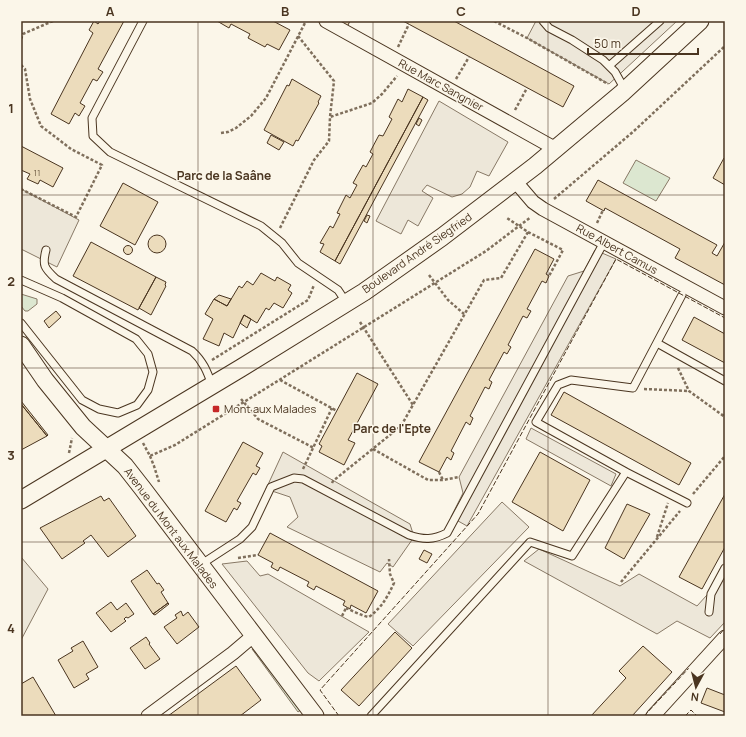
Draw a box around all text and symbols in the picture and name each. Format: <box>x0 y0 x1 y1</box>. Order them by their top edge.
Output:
text: A <box>106 2 115 20</box>
text: B <box>281 2 289 20</box>
text: C <box>456 2 466 20</box>
text: D <box>631 2 641 20</box>
scale bar <box>588 30 698 56</box>
text: 50 m <box>594 35 621 52</box>
street label: Rue Marc Sangnier <box>396 55 486 114</box>
text: 1 <box>8 99 14 117</box>
house number: 11 <box>33 166 41 179</box>
district label: Parc de la Saâne <box>177 167 271 184</box>
street label: Boulevard André Siegfried <box>359 209 475 296</box>
street label: Rue Albert Camus <box>574 220 661 277</box>
text: 2 <box>7 272 15 290</box>
place label: Mont aux Malades <box>224 401 317 416</box>
marker: Mont aux Malades <box>211 404 221 414</box>
district label: Parc de l'Epte <box>353 420 431 437</box>
text: 3 <box>7 446 15 464</box>
street label: Avenue du Mont aux Malades <box>121 464 222 591</box>
text: 4 <box>7 619 15 637</box>
north arrow <box>676 667 716 707</box>
text: N <box>690 689 700 705</box>

